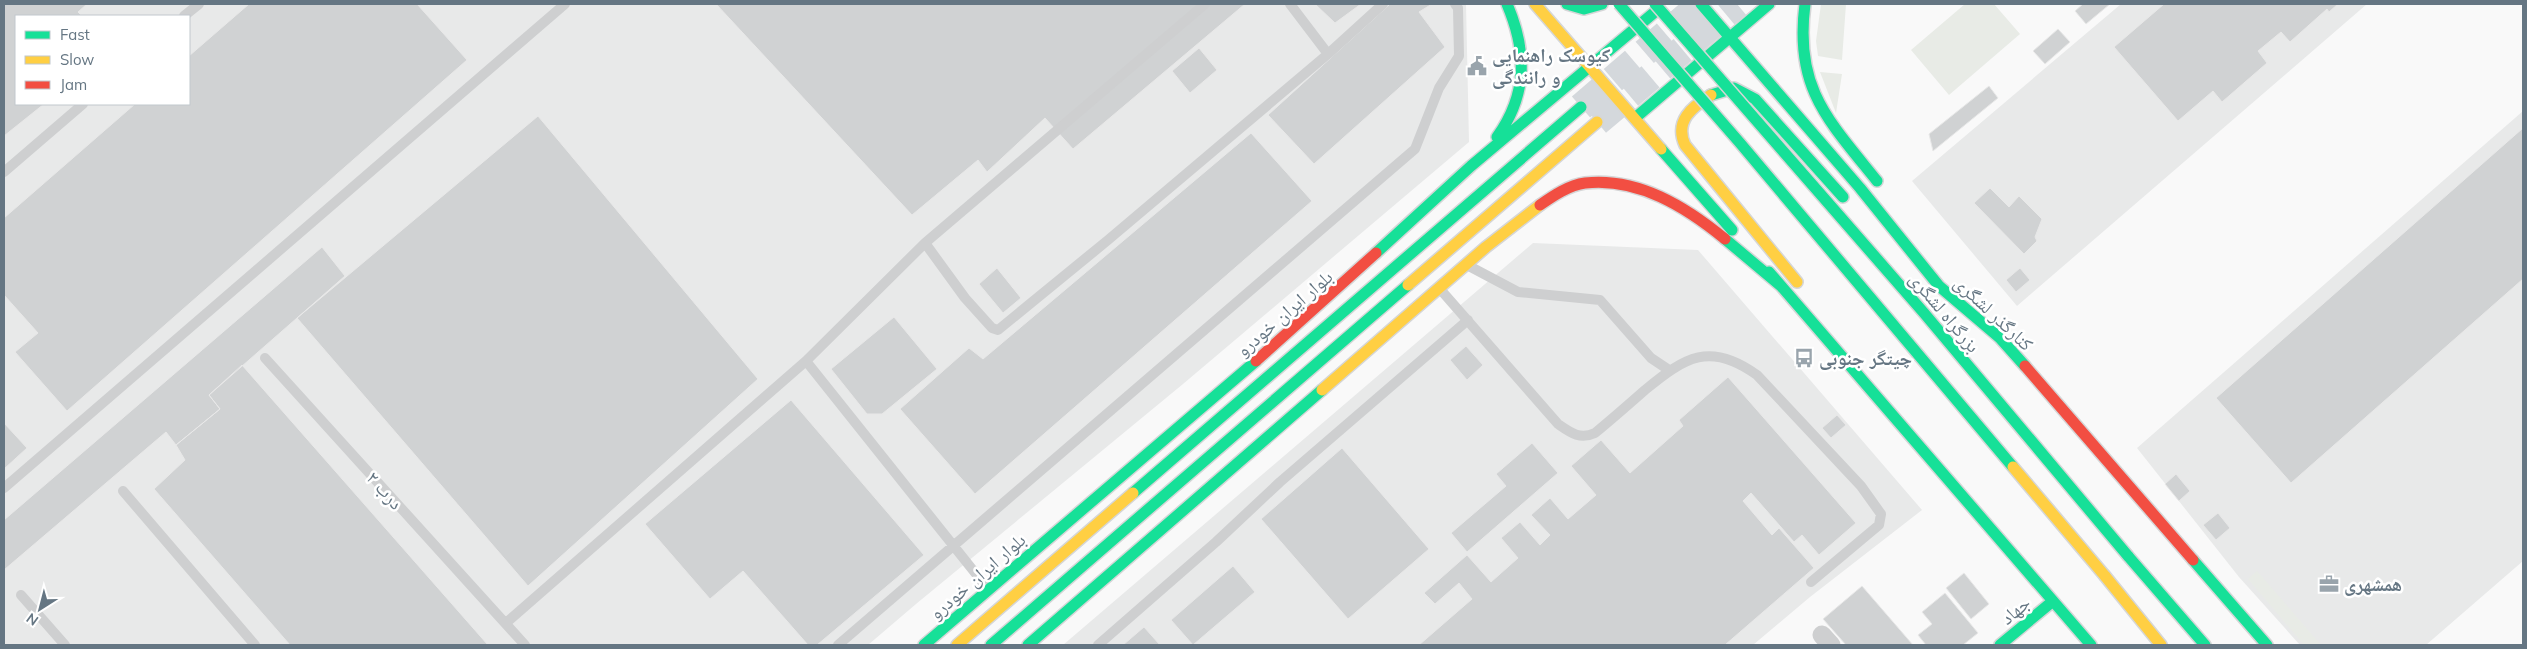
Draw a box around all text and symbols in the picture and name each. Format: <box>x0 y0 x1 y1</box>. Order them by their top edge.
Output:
legend <box>15 15 190 105</box>
text: Fast <box>60 25 90 44</box>
place label: کیوسک راهنمایی و رانندگی <box>1492 43 1611 89</box>
text: Slow <box>60 50 94 69</box>
public building icon: کیوسک راهنمایی و رانندگی <box>1466 55 1488 77</box>
text: Jam <box>60 75 87 94</box>
street label: بلوار ایران خودرو <box>1231 265 1337 361</box>
street label: بزرگراه لشگری <box>1904 267 1986 357</box>
street label: کنارگذر لشگری <box>1949 270 2039 356</box>
place label: چیتگر جنوبی <box>1819 346 1912 370</box>
bus stop icon: چیتگر جنوبی <box>1793 347 1815 369</box>
street label: درب ۲ <box>362 466 409 514</box>
street label: بلوار ایران خودرو <box>924 528 1030 624</box>
place label: همشهری <box>2344 572 2402 596</box>
office icon: همشهری <box>2318 573 2340 595</box>
north arrow <box>15 584 65 634</box>
street label: جهاد <box>1995 591 2035 629</box>
text: N <box>23 609 42 630</box>

